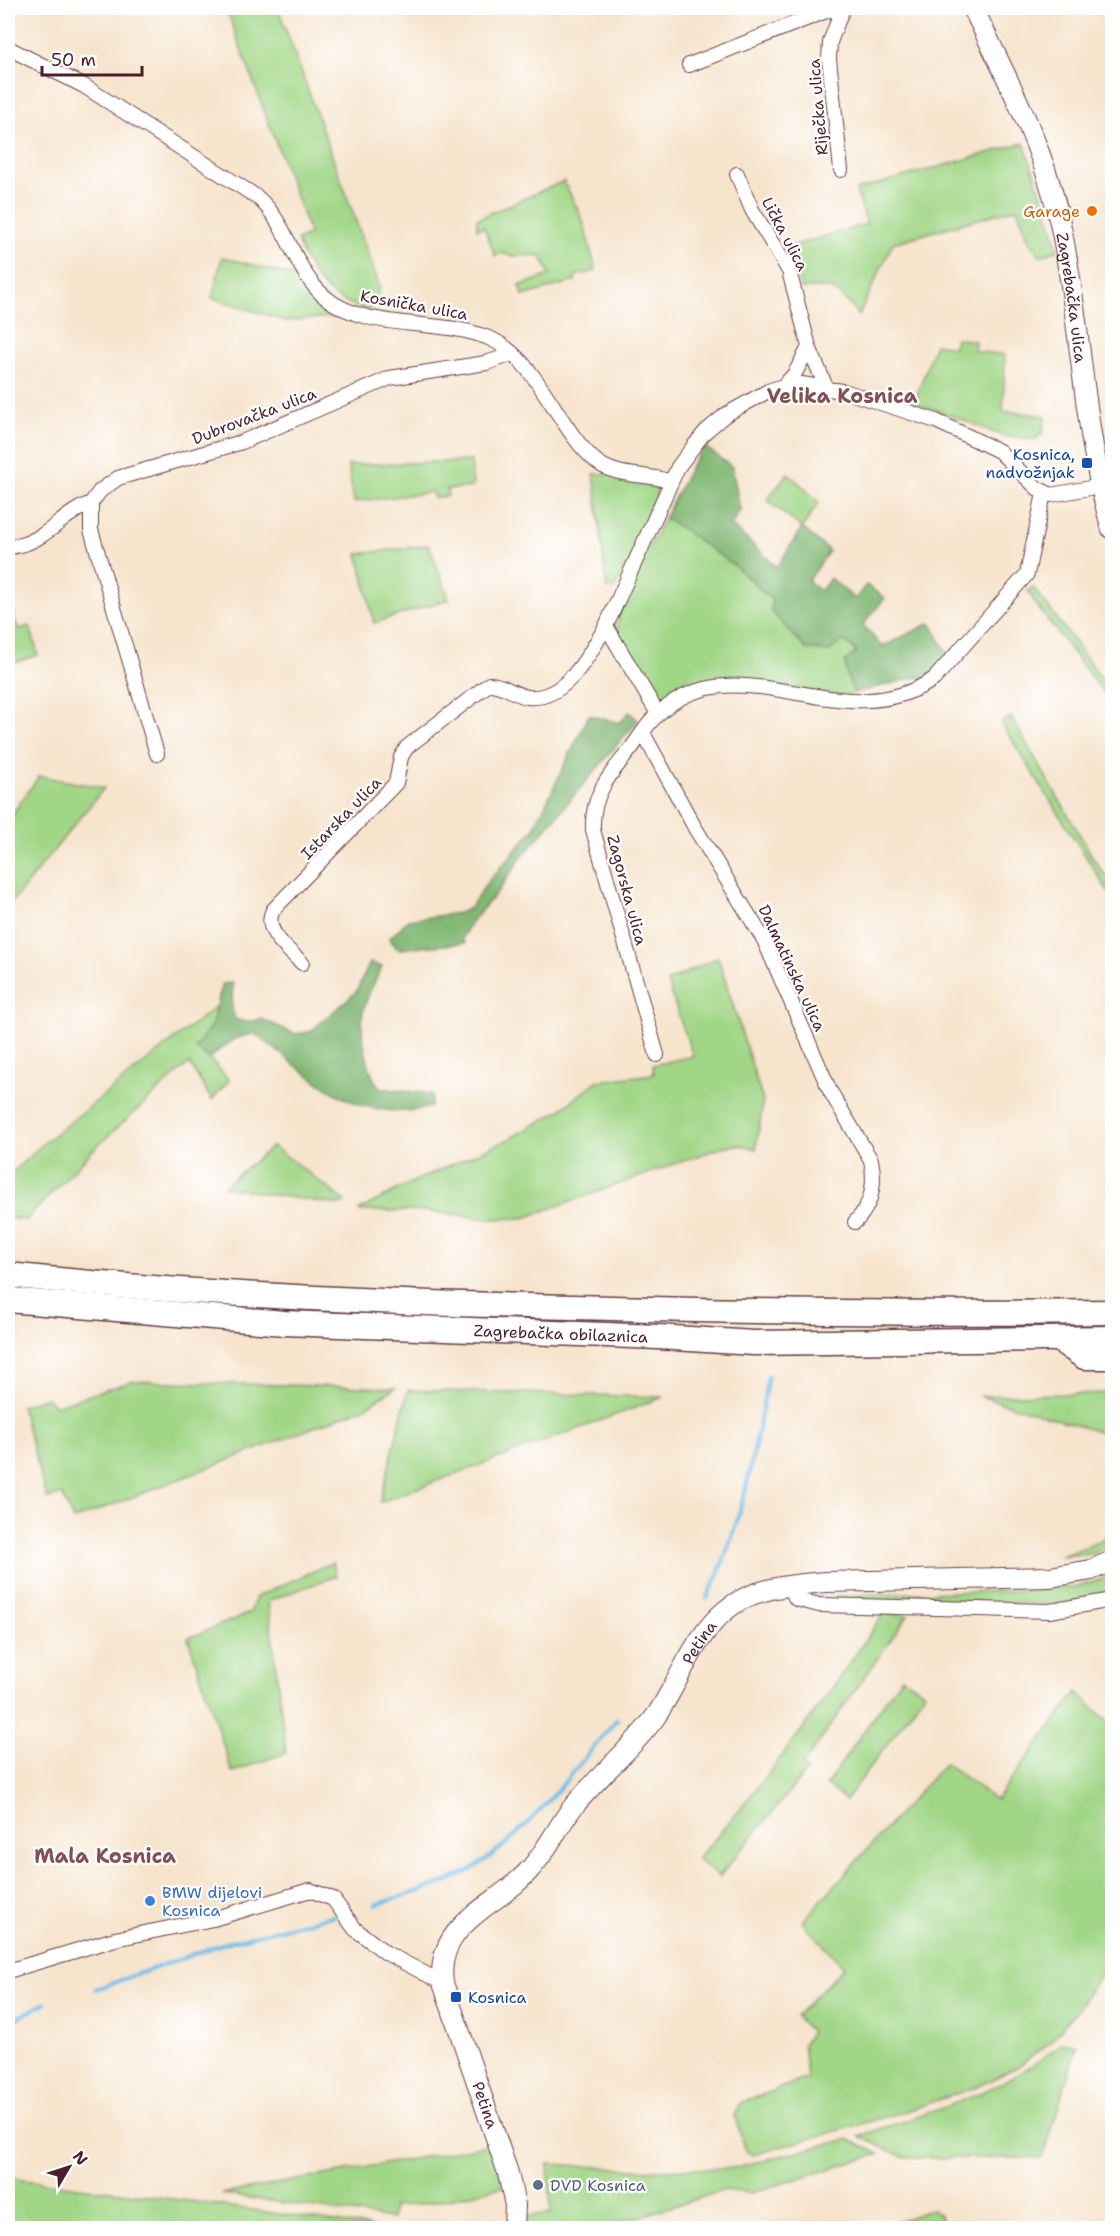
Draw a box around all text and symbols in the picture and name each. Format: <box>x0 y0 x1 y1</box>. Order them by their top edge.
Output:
scale bar <box>42 39 142 77</box>
text: 50 m <box>51 48 96 72</box>
street label: Riječka ulica <box>803 58 833 156</box>
street label: Lička ulica <box>757 193 813 275</box>
place label: Garage <box>1023 201 1080 222</box>
marker: Garage <box>1085 204 1099 218</box>
street label: Zagrebačka ulica <box>1052 230 1092 364</box>
street label: Kosnička ulica <box>359 285 469 325</box>
street label: Dubrovačka ulica <box>189 383 319 449</box>
district label: Velika Kosnica <box>767 383 918 409</box>
place label: Kosnica, nadvožnjak <box>986 444 1075 483</box>
marker: Kosnica, nadvožnjak <box>1080 456 1094 470</box>
street label: Istarska ulica <box>296 772 386 864</box>
street label: Zagorska ulica <box>602 833 652 947</box>
street label: Dalmatinska ulica <box>754 901 830 1035</box>
street label: Zagrebačka obilaznica <box>473 1320 648 1347</box>
street label: Petina <box>677 1616 721 1668</box>
district label: Mala Kosnica <box>34 1843 176 1869</box>
place label: BMW dijelovi Kosnica <box>162 1882 262 1921</box>
marker: BMW dijelovi Kosnica <box>143 1894 157 1908</box>
place label: Kosnica <box>468 1987 526 2008</box>
marker: Kosnica <box>449 1990 463 2004</box>
street label: Petina <box>467 2079 503 2131</box>
north arrow <box>39 2137 99 2197</box>
text: N <box>68 2146 92 2169</box>
place label: DVD Kosnica <box>550 2175 646 2196</box>
marker: DVD Kosnica <box>531 2178 545 2192</box>

